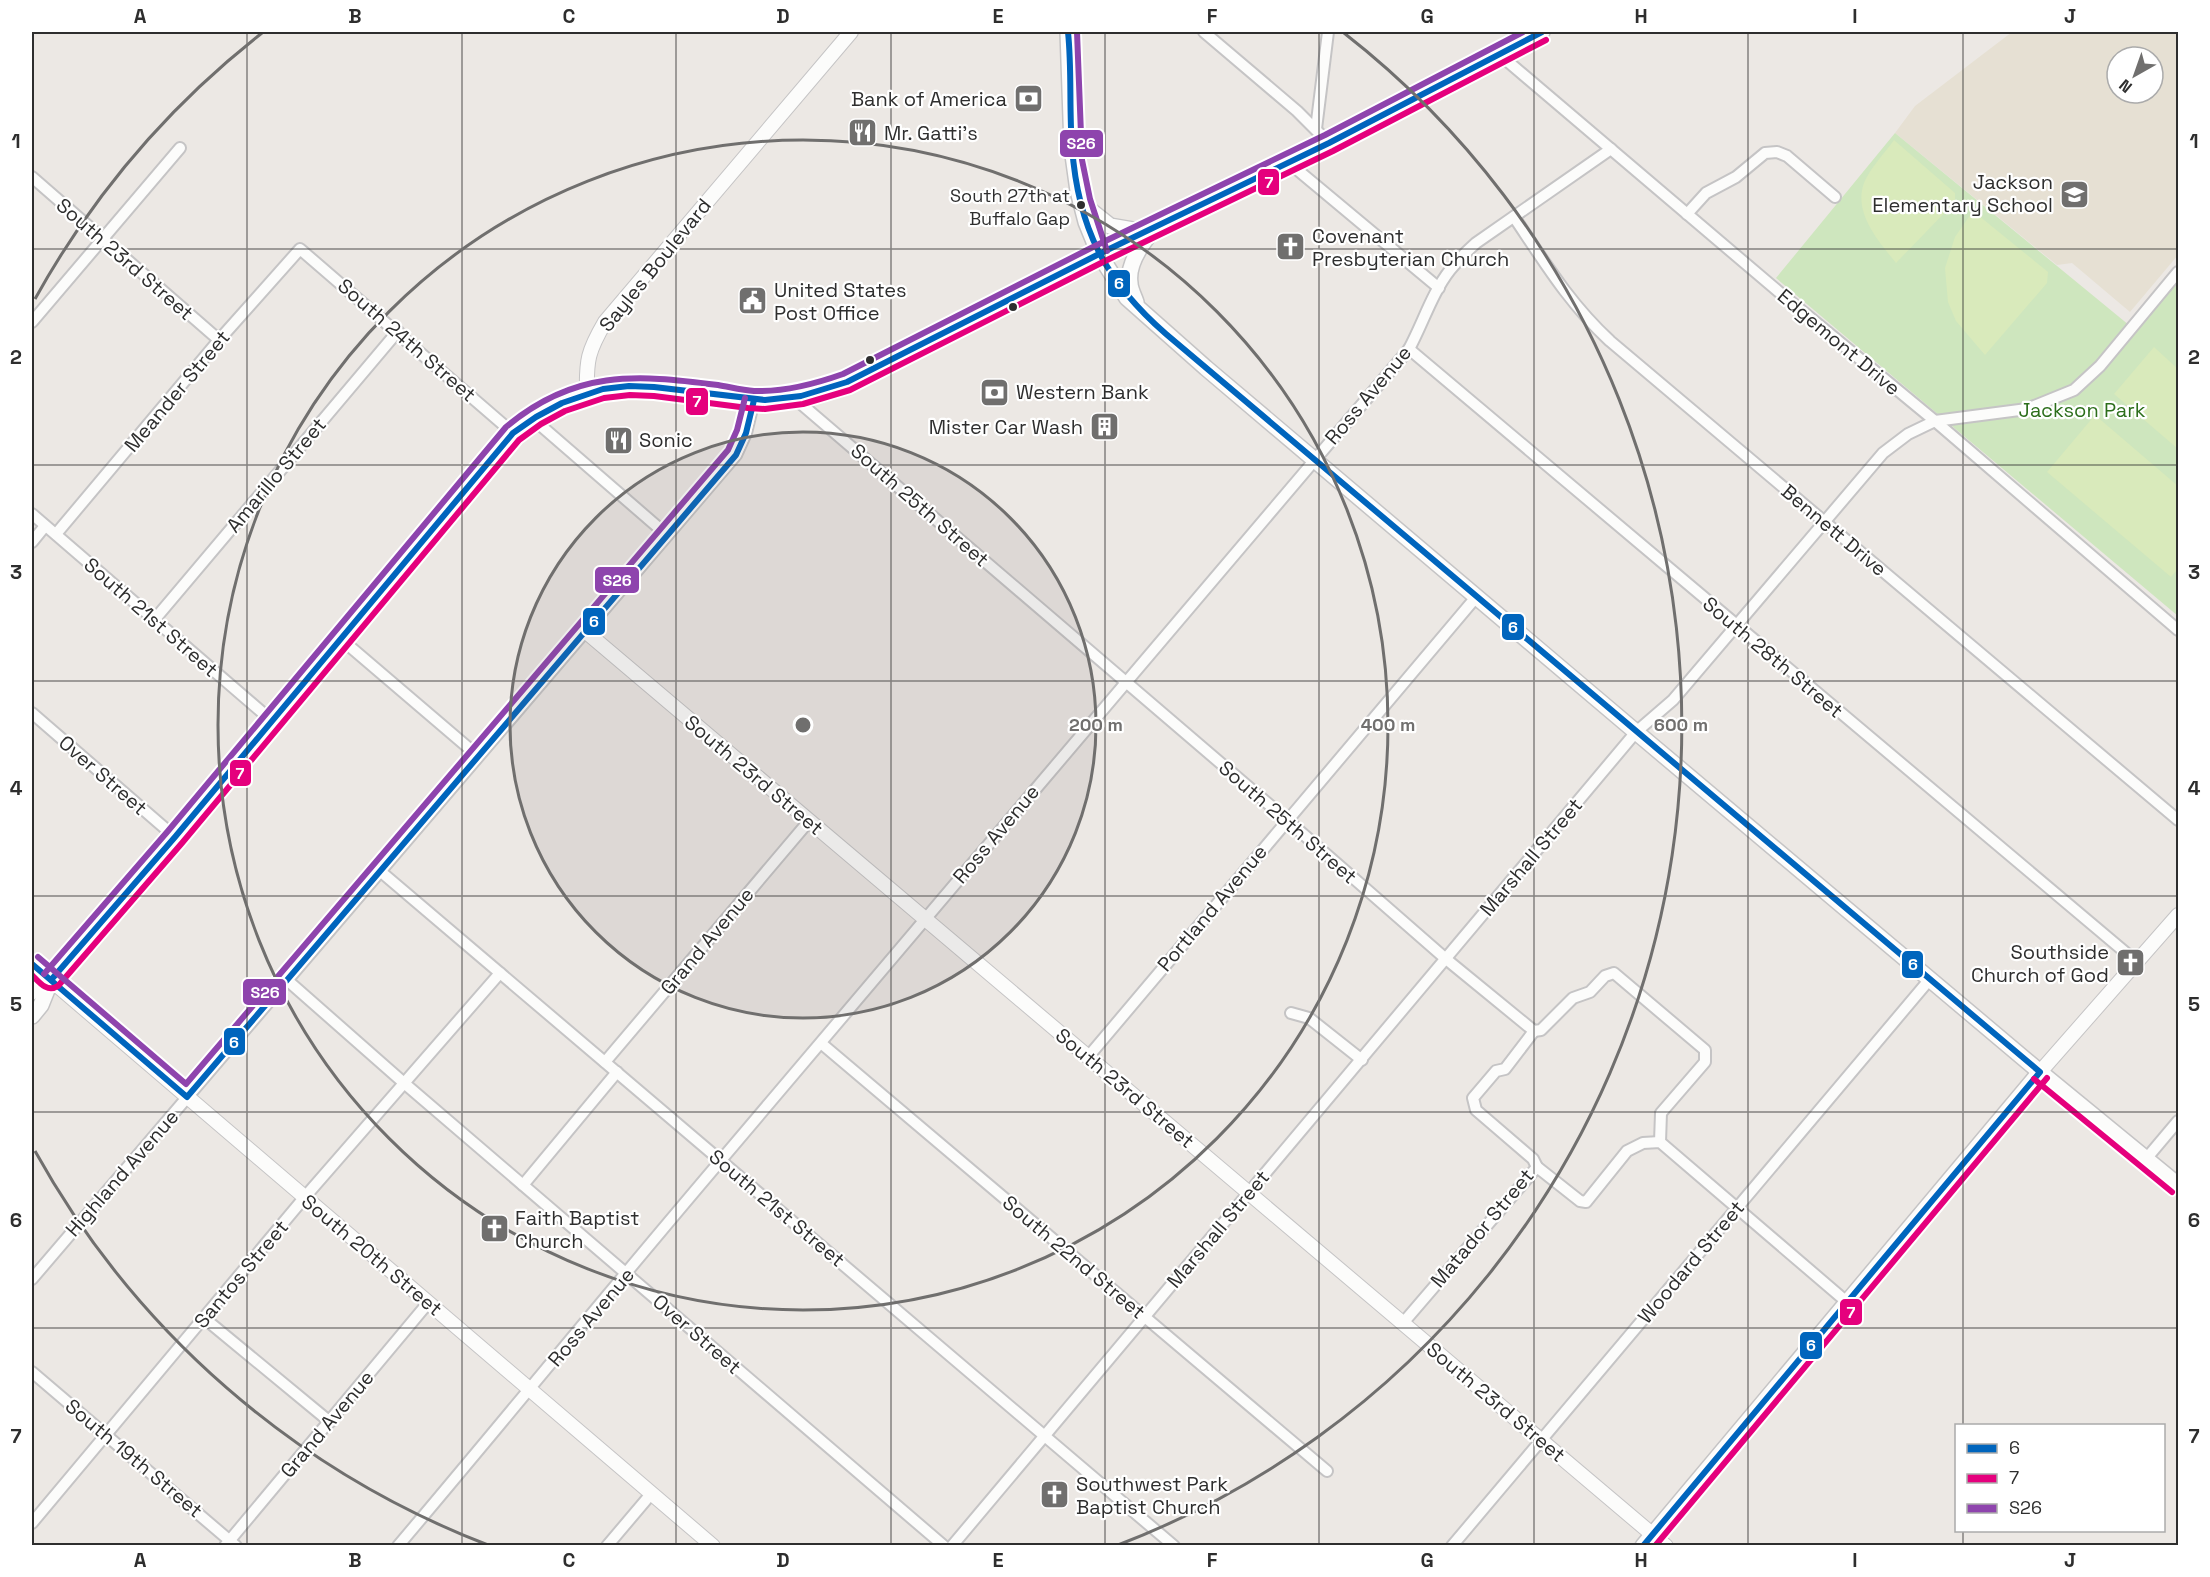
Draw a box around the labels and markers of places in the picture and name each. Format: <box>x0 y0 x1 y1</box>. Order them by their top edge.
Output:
bank icon: Bank of America <box>1012 83 1044 115</box>
place label: Bank of America <box>851 86 1007 112</box>
restaurant icon: Mr. Gatti's <box>847 117 879 149</box>
place label: Mr. Gatti's <box>884 120 978 146</box>
place label: Jackson Elementary School <box>1872 169 2053 218</box>
school or university icon: Jackson Elementary School <box>2058 178 2090 210</box>
place label: South 27th at Buffalo Gap <box>950 184 1070 230</box>
marker: South 27th at Buffalo Gap <box>1075 199 1087 211</box>
place label: Covenant Presbyterian Church <box>1312 223 1509 272</box>
church icon: Covenant Presbyterian Church <box>1275 231 1307 263</box>
place label: United States Post Office <box>774 277 907 326</box>
public building icon: United States Post Office <box>737 285 769 317</box>
unlabelled marker <box>1007 301 1019 313</box>
unlabelled marker <box>864 354 876 366</box>
bank icon: Western Bank <box>979 376 1011 408</box>
place label: Western Bank <box>1016 379 1149 405</box>
building icon: Mister Car Wash <box>1088 411 1120 443</box>
place label: Mister Car Wash <box>929 414 1083 440</box>
restaurant icon: Sonic <box>602 424 634 456</box>
place label: Sonic <box>639 427 693 453</box>
centre of rings <box>793 715 813 735</box>
place label: Southside Church of God <box>1971 939 2109 988</box>
church icon: Southside Church of God <box>2114 947 2146 979</box>
place label: Faith Baptist Church <box>515 1205 639 1254</box>
church icon: Faith Baptist Church <box>478 1213 510 1245</box>
place label: Southwest Park Baptist Church <box>1076 1471 1228 1520</box>
church icon: Southwest Park Baptist Church <box>1039 1479 1071 1511</box>

